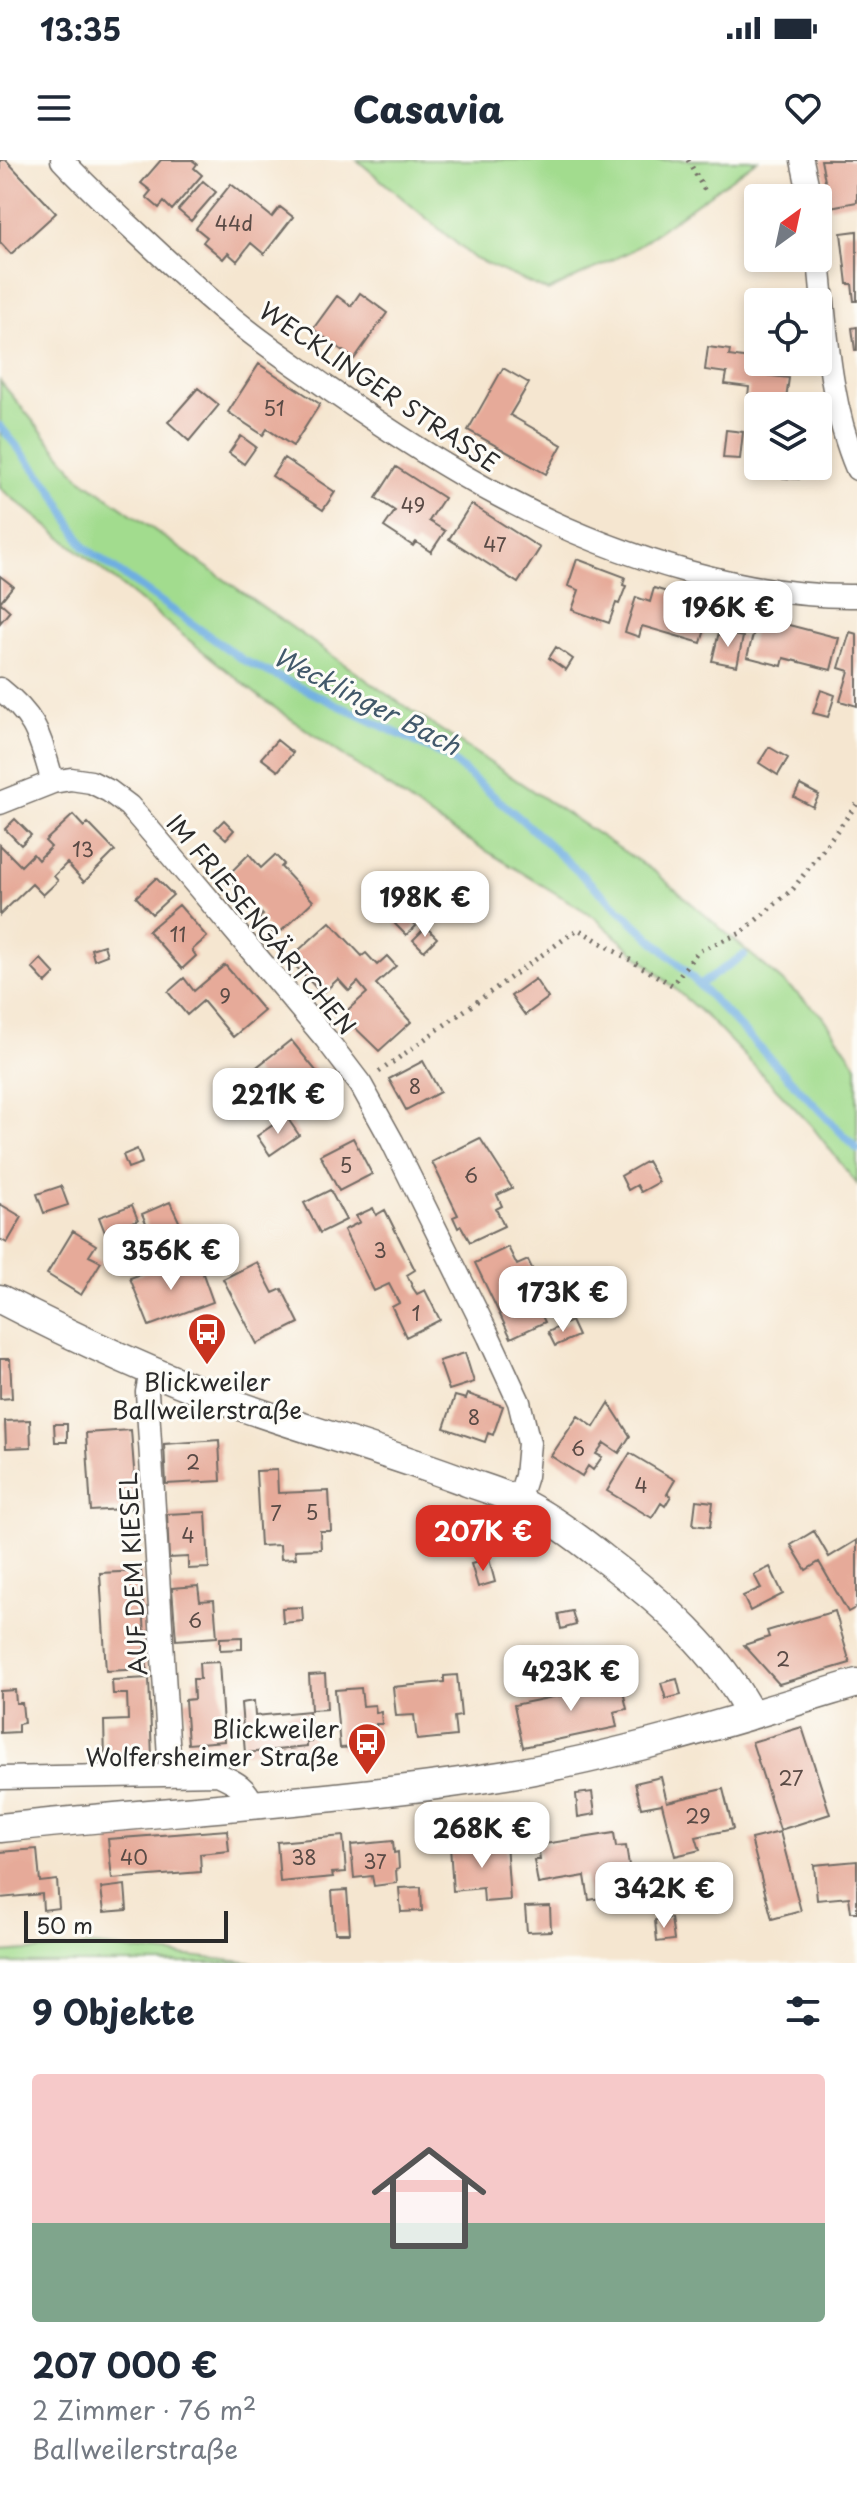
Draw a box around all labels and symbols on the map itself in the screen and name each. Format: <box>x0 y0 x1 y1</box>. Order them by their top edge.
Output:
north arrow <box>744 184 832 272</box>
house number: 44d <box>215 208 253 238</box>
street label: WECKLINGER STRASSE <box>253 292 507 480</box>
house number: 51 <box>263 393 285 423</box>
house number: 49 <box>401 490 425 520</box>
house number: 47 <box>483 529 507 559</box>
pin: 196K € <box>663 581 793 649</box>
water label: Wecklinger Bach <box>267 636 468 764</box>
street label: IM FRIESENGÄRTCHEN <box>159 806 365 1042</box>
house number: 13 <box>72 834 94 864</box>
pin: 198K € <box>360 871 490 939</box>
house number: 11 <box>170 919 186 949</box>
house number: 9 <box>219 981 231 1011</box>
pin: 221K € <box>213 1068 343 1136</box>
house number: 8 <box>409 1071 421 1101</box>
house number: 5 <box>340 1150 352 1180</box>
house number: 6 <box>464 1160 478 1190</box>
pin: 356K € <box>106 1224 236 1292</box>
house number: 3 <box>373 1235 387 1265</box>
pin: 173K € <box>498 1266 628 1334</box>
house number: 1 <box>412 1298 420 1328</box>
bus stop icon: Blickweiler Ballweilerstraße <box>186 1311 228 1366</box>
place label: Blickweiler Ballweilerstraße <box>112 1363 302 1427</box>
house number: 8 <box>468 1402 480 1432</box>
house number: 6 <box>571 1433 585 1463</box>
house number: 2 <box>186 1447 200 1477</box>
house number: 4 <box>634 1470 648 1500</box>
street label: AUF DEM KIESEL <box>109 1471 155 1677</box>
house number: 5 <box>306 1497 318 1527</box>
house number: 7 <box>270 1498 282 1528</box>
pin: 207K € <box>418 1505 548 1573</box>
house number: 4 <box>181 1520 195 1550</box>
house number: 6 <box>188 1605 202 1635</box>
house number: 2 <box>776 1644 790 1674</box>
pin: 423K € <box>506 1645 636 1713</box>
place label: Blickweiler Wolfersheimer Straße <box>85 1710 340 1774</box>
bus stop icon: Blickweiler Wolfersheimer Straße <box>346 1721 388 1776</box>
house number: 27 <box>779 1763 803 1793</box>
house number: 29 <box>685 1801 711 1831</box>
pin: 268K € <box>417 1802 547 1870</box>
house number: 40 <box>120 1842 148 1872</box>
house number: 38 <box>291 1842 317 1872</box>
house number: 37 <box>363 1846 387 1876</box>
pin: 342K € <box>599 1862 729 1930</box>
scale bar <box>24 1907 228 1943</box>

